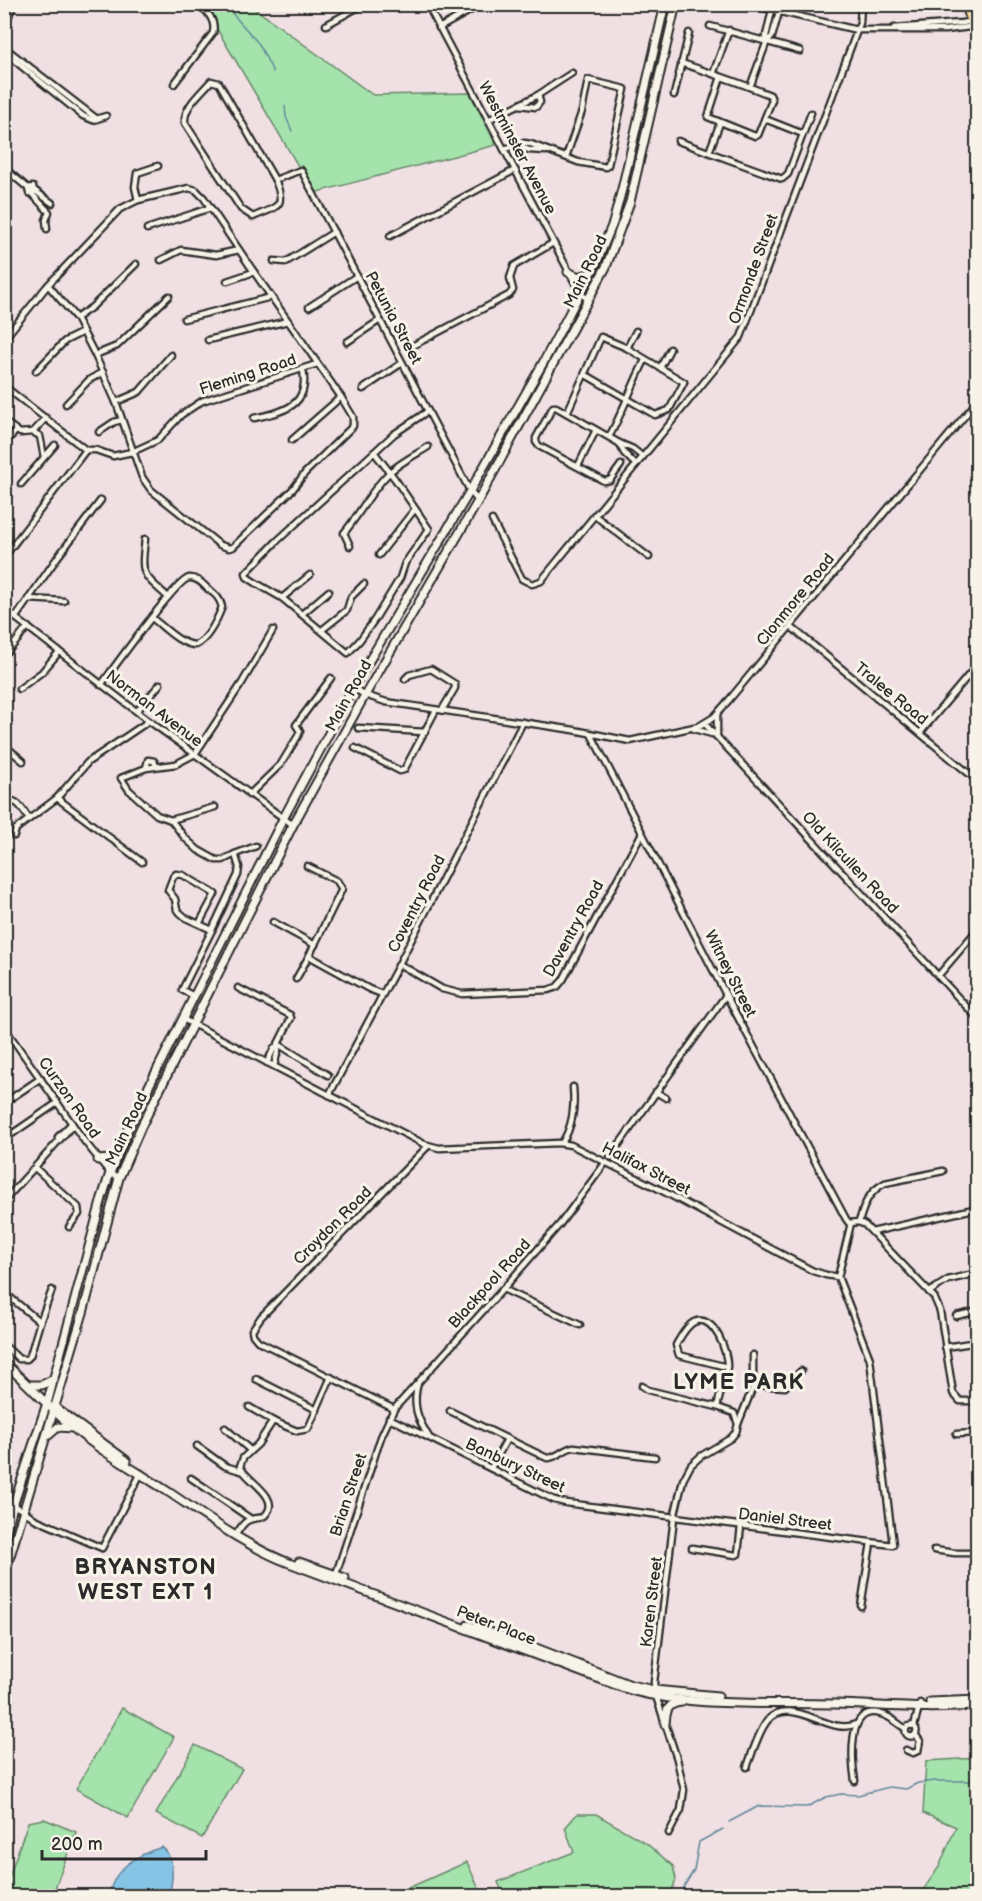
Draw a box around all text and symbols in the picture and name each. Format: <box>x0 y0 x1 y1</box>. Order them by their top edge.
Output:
street label: Westminster Avenue <box>474 78 560 218</box>
street label: Ormonde Street <box>725 211 783 327</box>
street label: Main Road <box>560 232 612 312</box>
street label: Petunia Street <box>361 268 425 368</box>
street label: Fleming Road <box>197 350 299 400</box>
street label: Clonmore Road <box>753 550 839 650</box>
street label: Main Road <box>322 657 376 735</box>
street label: Tralee Road <box>851 659 931 729</box>
street label: Norman Avenue <box>102 666 207 752</box>
street label: Old Kilcullen Road <box>798 808 902 918</box>
street label: Coventry Road <box>384 852 450 956</box>
street label: Daventry Road <box>540 878 608 980</box>
street label: Witney Street <box>700 927 760 1021</box>
street label: Curzon Road <box>34 1054 104 1142</box>
street label: Main Road <box>102 1089 152 1169</box>
street label: Halifax Street <box>599 1139 694 1199</box>
street label: Croydon Road <box>290 1183 376 1269</box>
street label: Blackpool Road <box>445 1235 535 1333</box>
district label: LYME PARK <box>673 1369 805 1396</box>
street label: Banbury Street <box>462 1435 568 1497</box>
street label: Brian Street <box>327 1451 371 1539</box>
street label: Daniel Street <box>737 1505 833 1535</box>
district label: BRYANSTON WEST EXT 1 <box>75 1554 217 1606</box>
street label: Karen Street <box>637 1556 667 1648</box>
street label: Peter Place <box>454 1602 539 1650</box>
scale bar <box>42 1823 206 1861</box>
text: 200 m <box>51 1834 103 1855</box>

